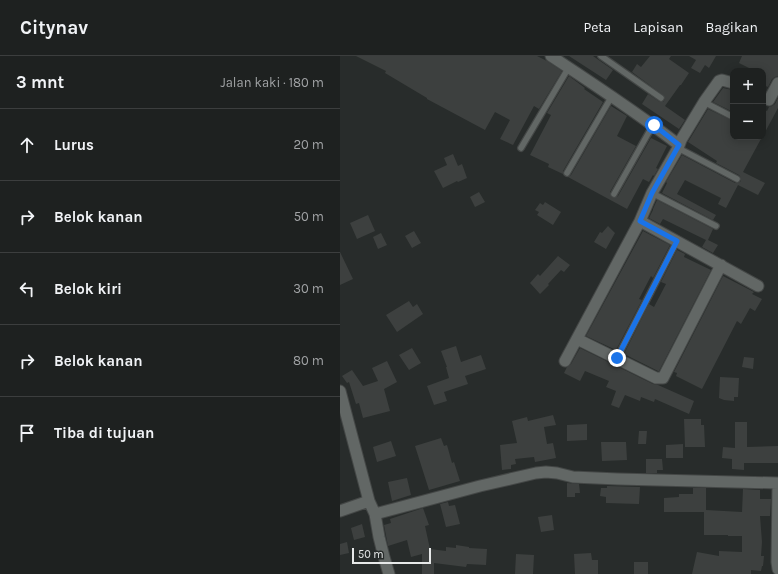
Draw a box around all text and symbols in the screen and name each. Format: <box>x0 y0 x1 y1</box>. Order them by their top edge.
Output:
text: Citynav <box>20 17 88 39</box>
text: Peta <box>583 19 611 36</box>
text: Lapisan <box>633 19 683 36</box>
text: Bagikan <box>705 19 758 36</box>
map controls <box>730 68 766 140</box>
button: + <box>730 68 766 104</box>
text: 3 mnt <box>16 72 64 92</box>
text: Jalan kaki · 180 m <box>220 75 324 90</box>
button: − <box>730 104 766 140</box>
route start <box>645 116 663 134</box>
icon: ahead <box>16 134 38 156</box>
text: Lurus <box>54 136 94 154</box>
text: 20 m <box>294 137 324 152</box>
icon: right <box>16 206 38 228</box>
text: Belok kanan <box>54 208 143 226</box>
text: 50 m <box>294 209 324 224</box>
icon: left <box>16 278 38 300</box>
text: Belok kiri <box>54 280 122 298</box>
text: 30 m <box>293 281 324 296</box>
route end <box>608 349 626 367</box>
icon: right <box>16 350 38 372</box>
text: Belok kanan <box>54 352 143 370</box>
text: 80 m <box>293 353 324 368</box>
icon: arrive <box>16 422 38 444</box>
text: Tiba di tujuan <box>54 424 154 442</box>
scale bar <box>352 546 431 565</box>
text: 50 m <box>358 548 384 561</box>

